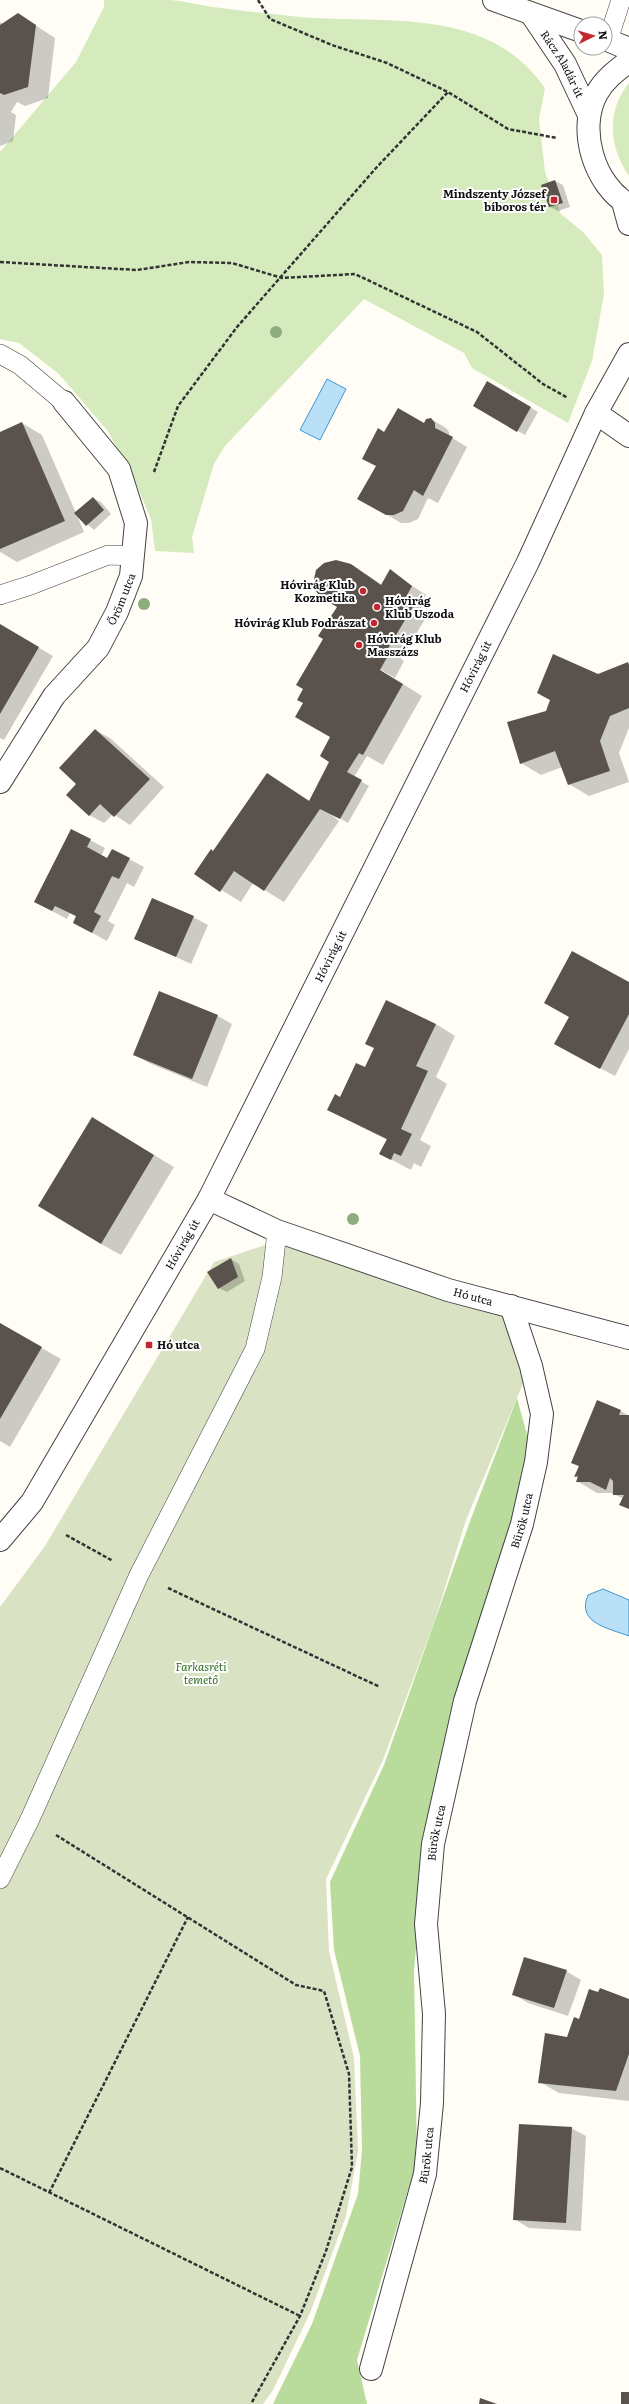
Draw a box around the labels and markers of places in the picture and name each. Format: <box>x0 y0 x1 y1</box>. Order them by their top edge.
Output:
place label: Mindszenty József bíboros tér <box>443 185 547 214</box>
marker: Mindszenty József bíboros tér <box>549 195 559 205</box>
place label: Hóvirág Klub Kozmetika <box>280 576 356 605</box>
marker: Hóvirág Klub Kozmetika <box>358 586 368 596</box>
place label: Hóvirág Klub Uszoda <box>385 592 455 621</box>
marker: Hóvirág Klub Uszoda <box>372 602 382 612</box>
place label: Hóvirág Klub Fodrászat <box>234 614 366 630</box>
marker: Hóvirág Klub Fodrászat <box>369 618 379 628</box>
place label: Hóvirág Klub Masszázs <box>367 630 442 659</box>
marker: Hóvirág Klub Masszázs <box>354 640 364 650</box>
place label: Hó utca <box>157 1336 200 1352</box>
marker: Hó utca <box>144 1340 154 1350</box>

